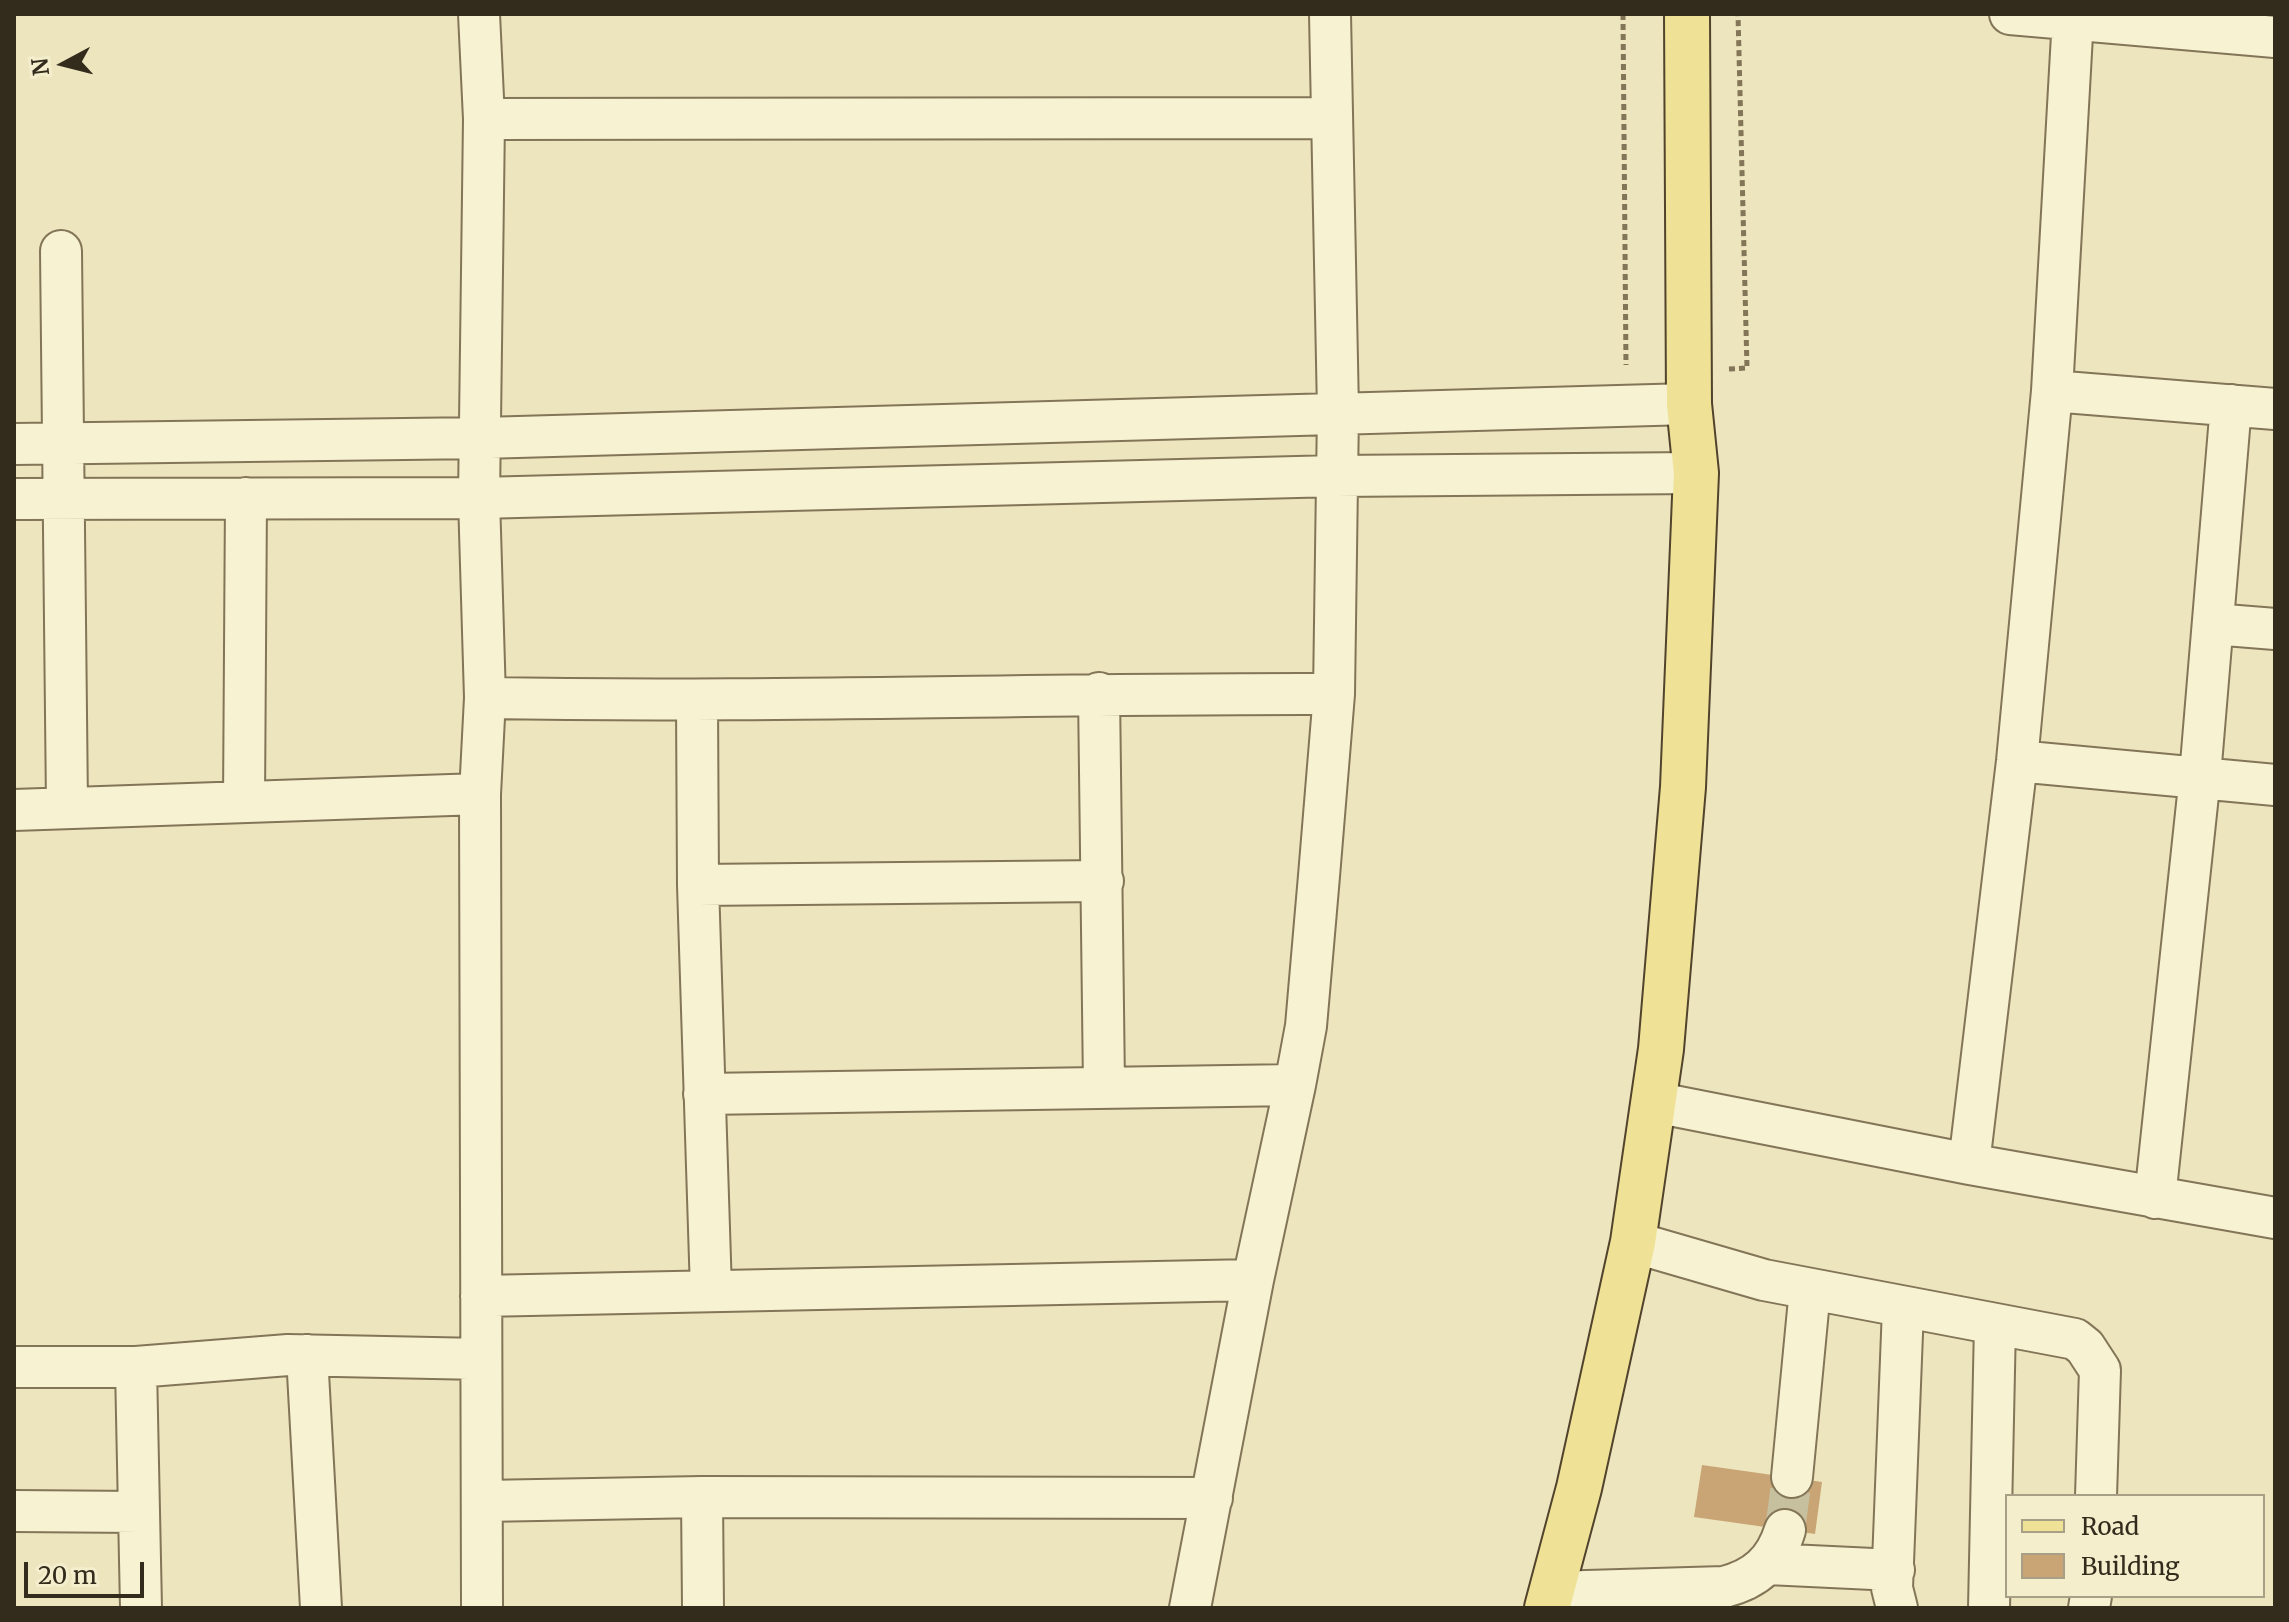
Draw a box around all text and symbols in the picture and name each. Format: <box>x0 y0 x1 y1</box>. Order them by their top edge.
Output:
north arrow <box>24 24 104 104</box>
text: N <box>25 57 55 77</box>
legend <box>2005 1494 2265 1598</box>
text: Road <box>2081 1511 2139 1542</box>
scale bar <box>28 1546 148 1596</box>
text: Building <box>2081 1551 2180 1582</box>
text: 20 m <box>38 1560 97 1591</box>

